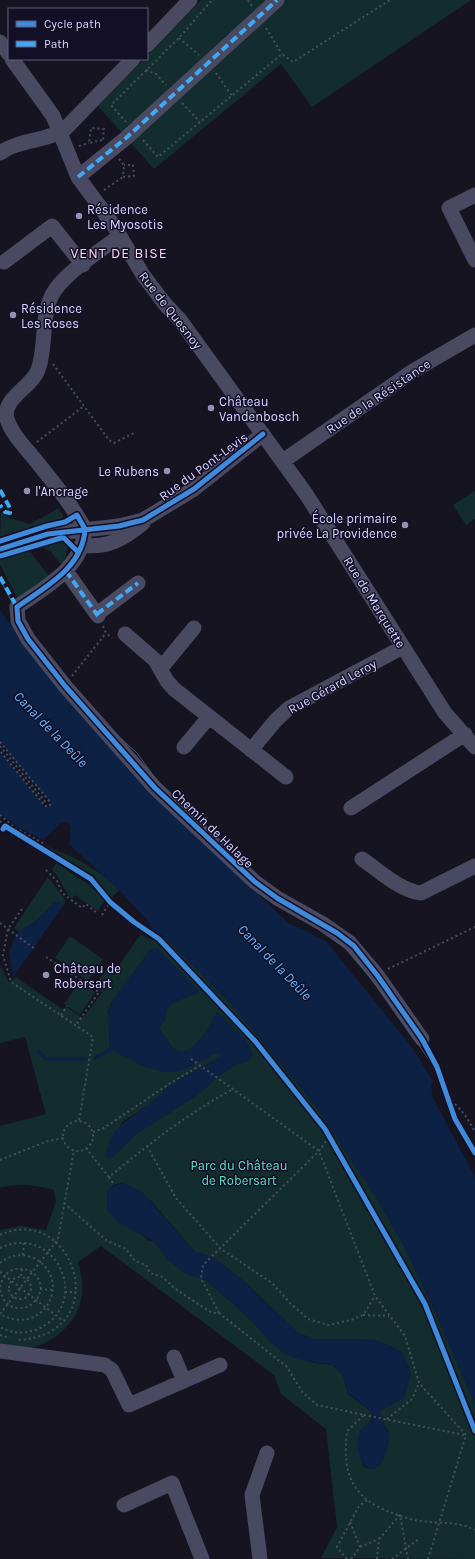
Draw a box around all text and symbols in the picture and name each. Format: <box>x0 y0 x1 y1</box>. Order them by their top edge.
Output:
legend <box>8 8 148 60</box>
text: Cycle path <box>44 17 101 31</box>
text: Path <box>44 37 69 51</box>
place label: Résidence Les Myosotis <box>87 202 164 232</box>
marker: Résidence Les Myosotis <box>74 211 84 221</box>
district label: VENT DE BISE <box>70 245 168 262</box>
street label: Rue de Quesnoy <box>136 269 205 352</box>
place label: Résidence Les Roses <box>21 301 82 331</box>
marker: Résidence Les Roses <box>8 310 18 320</box>
street label: Rue de la Résistance <box>323 356 433 437</box>
place label: Château Vandenbosch <box>219 394 299 424</box>
marker: Château Vandenbosch <box>206 403 216 413</box>
street label: Rue du Pont-Levis <box>156 429 251 504</box>
place label: Le Rubens <box>98 464 159 479</box>
marker: Le Rubens <box>162 466 172 476</box>
place label: l'Ancrage <box>35 484 89 499</box>
marker: l'Ancrage <box>22 486 32 496</box>
place label: École primaire privée La Providence <box>277 509 397 541</box>
marker: École primaire privée La Providence <box>400 520 410 530</box>
street label: Rue de Marquette <box>340 554 409 651</box>
street label: Rue Gérard Leroy <box>285 656 379 717</box>
water label: Canal de la Deûle <box>10 688 91 771</box>
street label: Chemin de Halage <box>169 786 257 871</box>
water label: Canal de la Deûle <box>234 921 315 1004</box>
place label: Château de Robersart <box>54 961 121 991</box>
marker: Château de Robersart <box>41 970 51 980</box>
park label: Parc du Château de Robersart <box>190 1158 288 1188</box>

